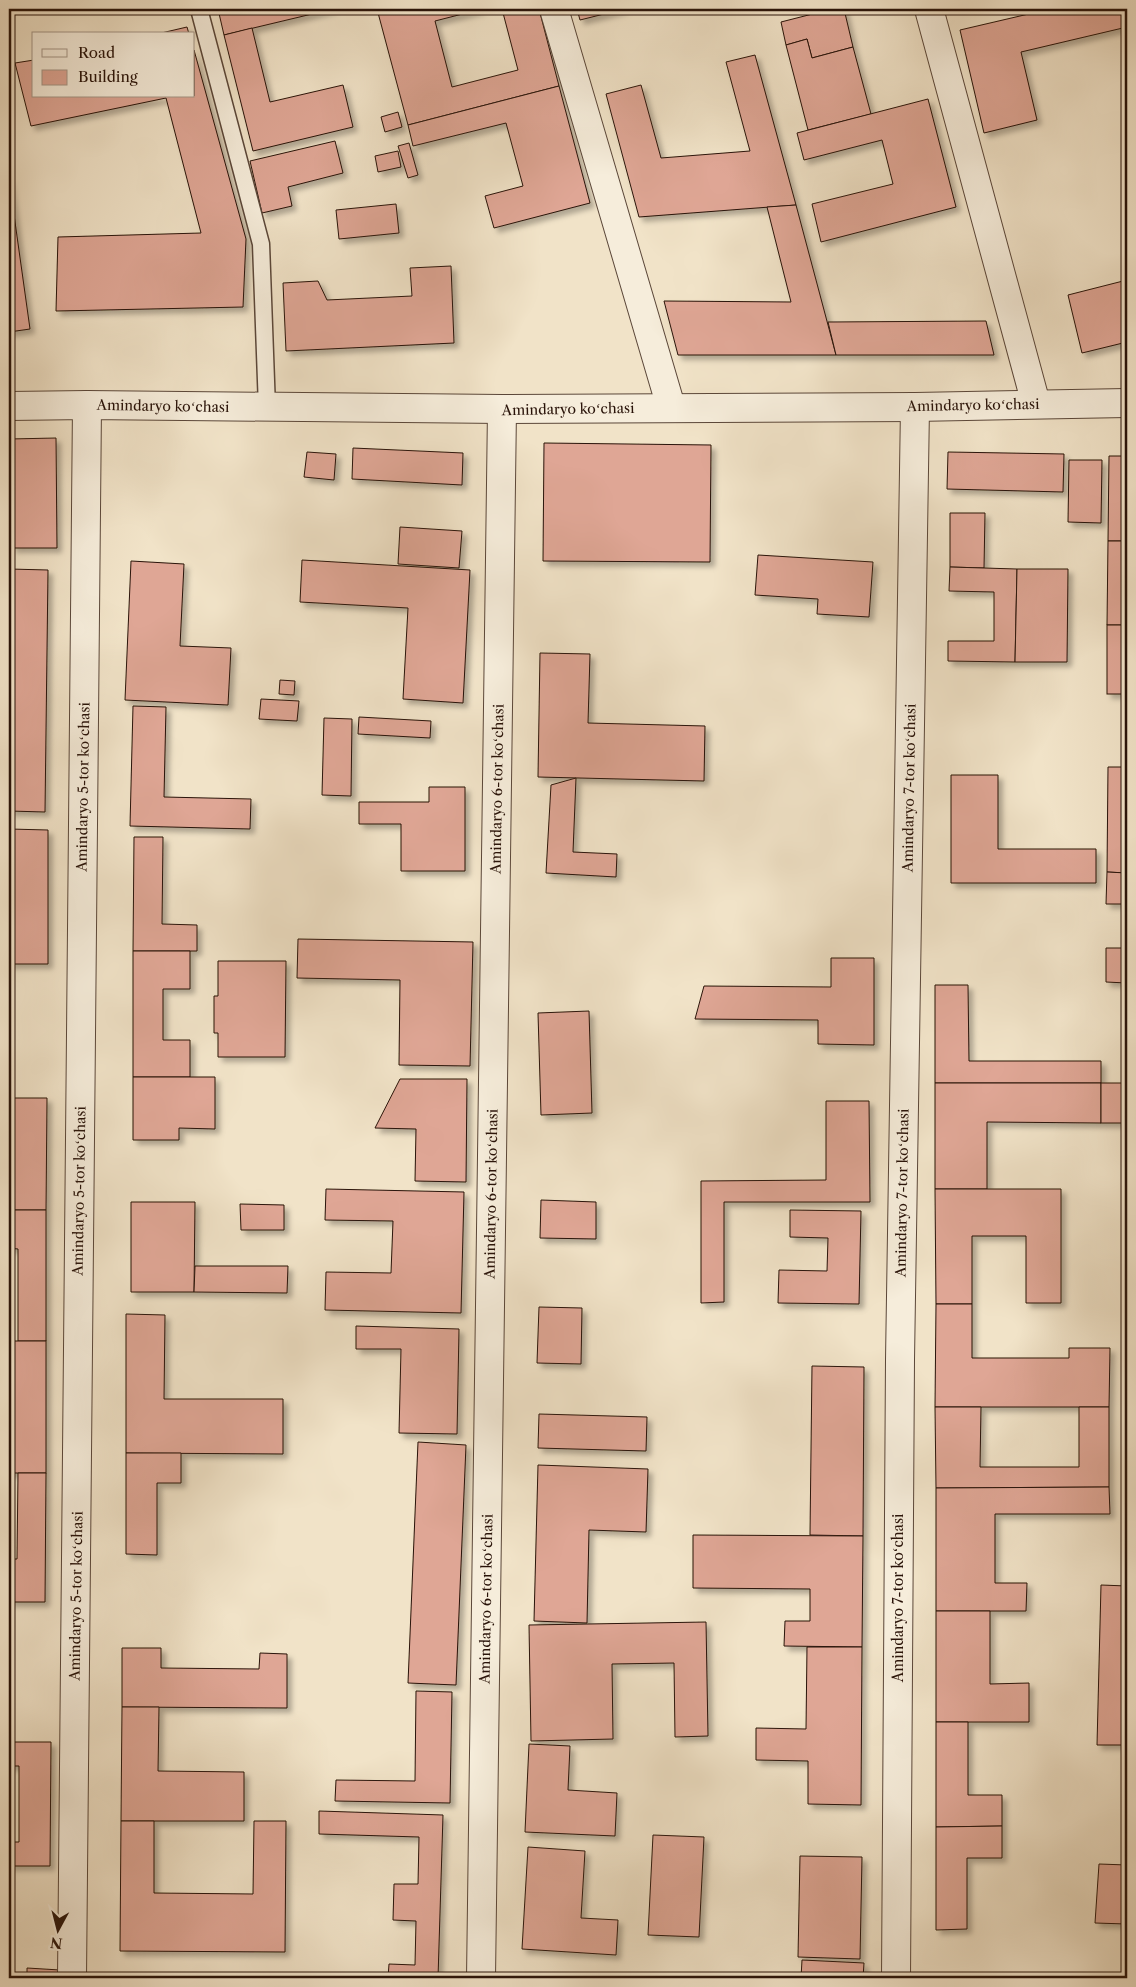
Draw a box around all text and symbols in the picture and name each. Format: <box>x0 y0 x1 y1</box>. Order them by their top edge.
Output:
legend <box>32 32 195 98</box>
text: Road <box>78 43 115 62</box>
text: Building <box>78 67 138 86</box>
street label: Amindaryo koʻchasi <box>906 395 1039 415</box>
street label: Amindaryo koʻchasi <box>96 396 229 416</box>
street label: Amindaryo koʻchasi <box>501 399 634 419</box>
street label: Amindaryo 5-tor koʻchasi <box>73 702 93 873</box>
street label: Amindaryo 6-tor koʻchasi <box>486 704 507 875</box>
street label: Amindaryo 7-tor koʻchasi <box>899 704 919 873</box>
street label: Amindaryo 5-tor koʻchasi <box>69 1106 89 1277</box>
street label: Amindaryo 6-tor koʻchasi <box>480 1109 501 1280</box>
street label: Amindaryo 7-tor koʻchasi <box>892 1109 912 1278</box>
street label: Amindaryo 5-tor koʻchasi <box>66 1511 86 1682</box>
street label: Amindaryo 6-tor koʻchasi <box>475 1514 496 1685</box>
street label: Amindaryo 7-tor koʻchasi <box>889 1514 907 1683</box>
north arrow <box>32 1904 82 1954</box>
text: N <box>49 1933 64 1953</box>

